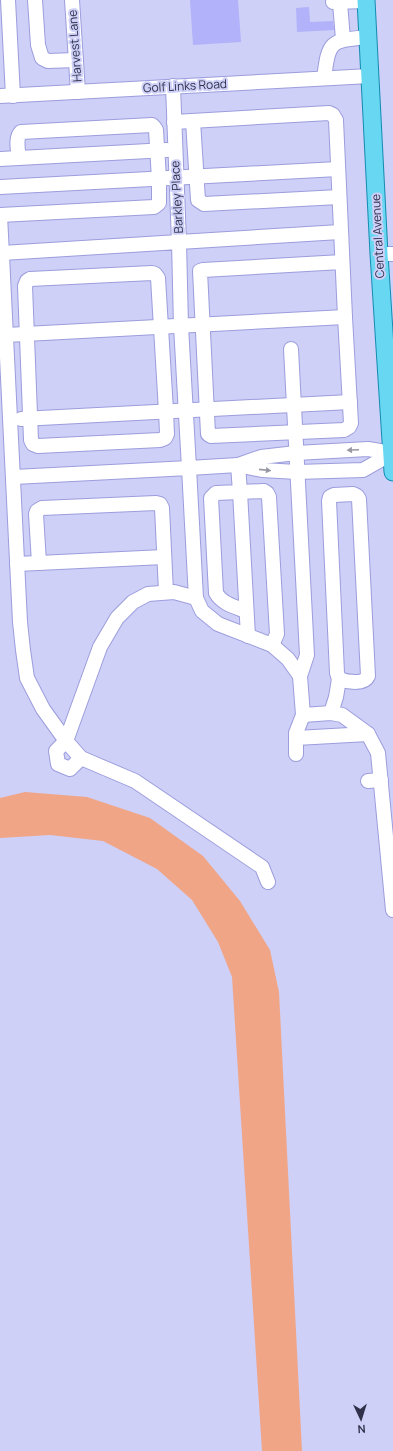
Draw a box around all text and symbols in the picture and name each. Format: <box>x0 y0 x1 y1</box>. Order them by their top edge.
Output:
street label: Harvest Lane <box>63 9 86 83</box>
street label: Golf Links Road <box>143 75 227 96</box>
street label: Barkley Place <box>166 160 187 234</box>
street label: Central Avenue <box>367 193 388 279</box>
one-way arrow <box>347 446 359 453</box>
one-way arrow <box>259 467 271 473</box>
north arrow <box>341 1399 381 1439</box>
text: N <box>357 1422 366 1437</box>

